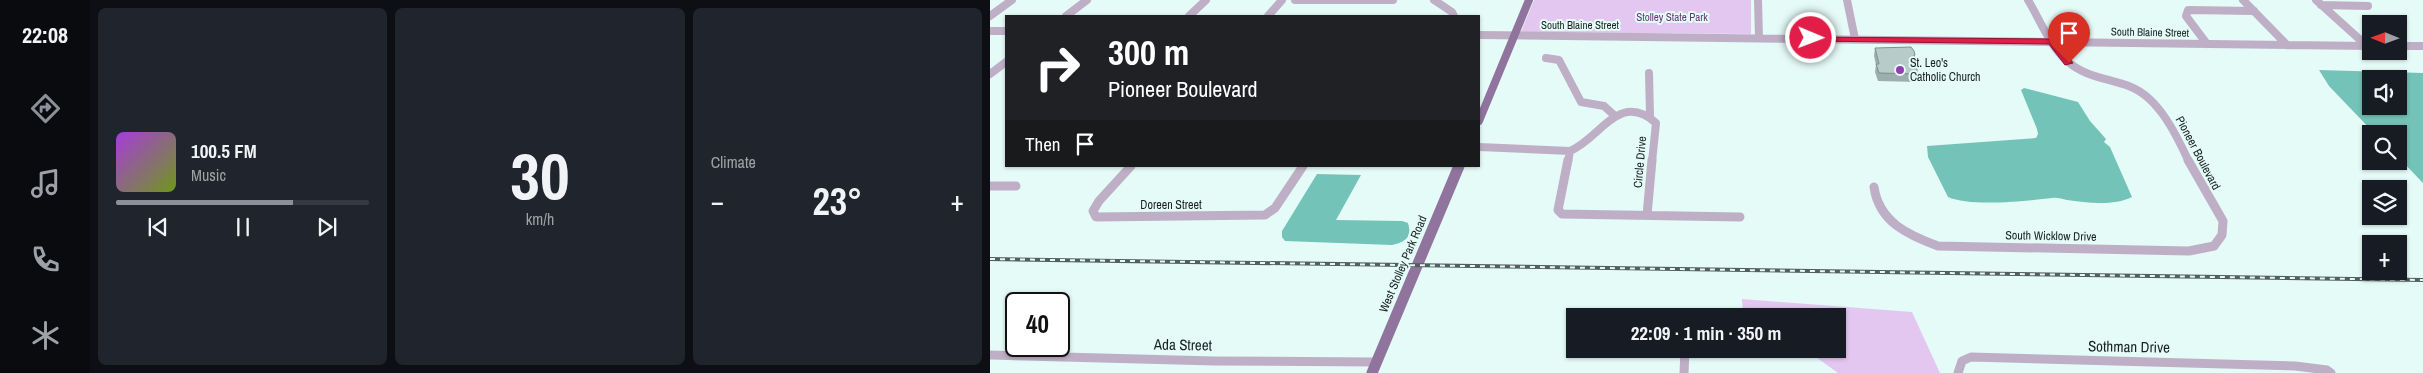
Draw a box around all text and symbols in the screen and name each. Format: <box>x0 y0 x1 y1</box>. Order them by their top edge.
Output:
park label: Stolley State Park <box>1636 10 1708 24</box>
position arrow <box>1784 11 1836 63</box>
pin <box>2048 12 2090 63</box>
north arrow <box>2362 15 2408 60</box>
map controls <box>2362 15 2407 280</box>
street label: South Blaine Street <box>1541 18 1620 32</box>
icon: arrive <box>2055 19 2083 47</box>
text: 22:08 <box>22 20 68 50</box>
street label: South Blaine Street <box>2111 24 2190 40</box>
text: 300 m <box>1108 29 1189 76</box>
icon: right <box>1025 35 1090 100</box>
place label: St. Leo's Catholic Church <box>1910 55 1981 85</box>
marker: St. Leo's Catholic Church <box>1894 64 1906 76</box>
button: sound <box>2362 70 2407 115</box>
text: Pioneer Boulevard <box>1108 74 1257 104</box>
icon: directions <box>28 91 63 126</box>
street label: Pioneer Boulevard <box>2172 113 2224 193</box>
button: search <box>2362 125 2407 170</box>
icon: arrive <box>1071 130 1099 158</box>
text: Then <box>1025 131 1061 157</box>
text: 30 <box>510 132 570 219</box>
street label: Circle Drive <box>1630 135 1650 189</box>
text: 100.5 FM <box>191 138 257 164</box>
text: Climate <box>711 151 756 173</box>
text: Music <box>191 164 226 186</box>
icon: music <box>28 166 63 201</box>
text: 23° <box>812 176 862 227</box>
button: layers <box>2362 180 2407 225</box>
text: − <box>711 182 724 220</box>
text: + <box>951 182 964 220</box>
street label: Doreen Street <box>1140 197 1202 213</box>
text: km/h <box>526 208 554 230</box>
icon: previous <box>144 213 172 241</box>
icon: pause <box>229 213 257 241</box>
icon: next <box>313 213 341 241</box>
street label: West Stolley Park Road <box>1375 213 1431 315</box>
street label: South Wicklow Drive <box>2005 227 2097 245</box>
button: + <box>2362 235 2407 280</box>
icon: phone <box>28 242 63 277</box>
speed limit sign: 40 <box>1005 292 1070 357</box>
icon: climate <box>28 318 63 353</box>
text: 22:09 · 1 min · 350 m <box>1631 320 1781 346</box>
street label: Ada Street <box>1153 333 1213 356</box>
street label: Sothman Drive <box>2088 335 2170 358</box>

